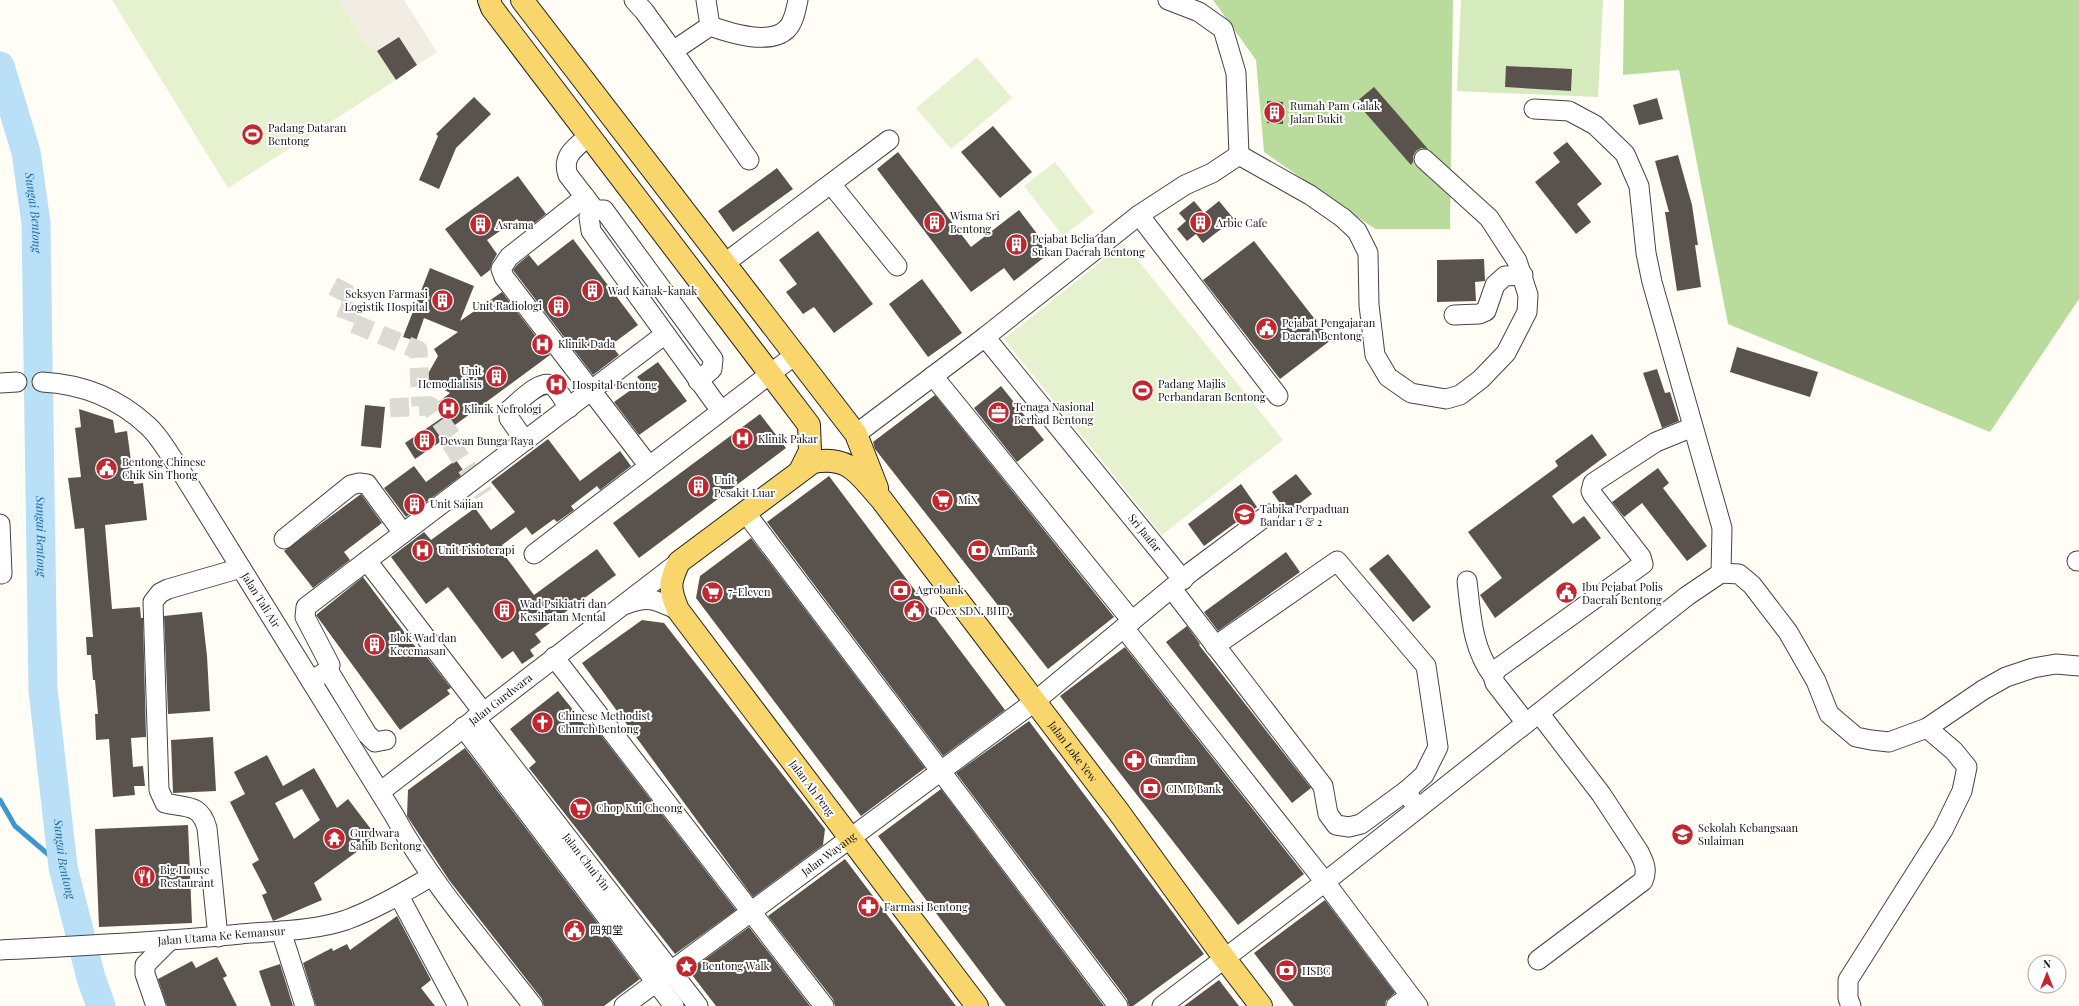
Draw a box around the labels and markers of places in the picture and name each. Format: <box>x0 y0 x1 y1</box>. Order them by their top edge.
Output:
place label: Rumah Pam Galak Jalan Bukit <box>1289 98 1380 126</box>
building icon: Rumah Pam Galak Jalan Bukit <box>1262 99 1288 125</box>
place label: Padang Dataran Bentong <box>268 120 347 148</box>
sports icon: Padang Dataran Bentong <box>240 121 266 147</box>
place label: Wisma Sri Bentong <box>949 208 1000 236</box>
building icon: Wisma Sri Bentong <box>922 209 948 235</box>
building icon: Arbie Cafe <box>1187 210 1213 236</box>
building icon: Asrama <box>467 212 493 238</box>
place label: Arbie Cafe <box>1215 215 1268 230</box>
place label: Asrama <box>495 217 534 232</box>
place label: Pejabat Belia dan Sukan Daerah Bentong <box>1032 231 1145 259</box>
building icon: Pejabat Belia dan Sukan Daerah Bentong <box>1003 232 1029 258</box>
building icon: Wad Kanak-kanak <box>580 278 606 304</box>
place label: Wad Kanak-kanak <box>607 283 697 298</box>
place label: Seksyen Farmasi Logistik Hospital <box>345 286 428 314</box>
building icon: Seksyen Farmasi Logistik Hospital <box>430 287 456 313</box>
building icon: Unit Radiologi <box>545 293 571 319</box>
place label: Unit Radiologi <box>472 298 542 313</box>
place label: Pejabat Pengajaran Daerah Bentong <box>1282 315 1376 343</box>
public building icon: Pejabat Pengajaran Daerah Bentong <box>1254 316 1280 342</box>
hospital icon: Klinik Dada <box>530 331 556 357</box>
place label: Klinik Dada <box>558 336 616 351</box>
place label: Unit Hemodialisis <box>418 363 482 391</box>
building icon: Unit Hemodialisis <box>484 364 510 390</box>
hospital icon: Hospital Bentong <box>543 372 569 398</box>
place label: Padang Majlis Perbandaran Bentong <box>1158 376 1266 404</box>
place label: Hospital Bentong <box>572 377 657 392</box>
sports icon: Padang Majlis Perbandaran Bentong <box>1130 377 1156 403</box>
hospital icon: Klinik Nefrologi <box>436 396 462 422</box>
place label: Tenaga Nasional Berhad Bentong <box>1014 399 1094 427</box>
office icon: Tenaga Nasional Berhad Bentong <box>986 400 1012 426</box>
place label: Klinik Nefrologi <box>464 401 542 416</box>
hospital icon: Klinik Pakar <box>730 426 756 452</box>
building icon: Dewan Bunga Raya <box>411 428 437 454</box>
place label: Klinik Pakar <box>758 431 818 446</box>
place label: Dewan Bunga Raya <box>440 433 534 448</box>
place label: Bentong Chinese Chik Sin Thong <box>122 454 206 482</box>
public building icon: Bentong Chinese Chik Sin Thong <box>93 455 119 481</box>
place label: Unit Pesakit Luar <box>714 472 775 500</box>
building icon: Unit Pesakit Luar <box>686 473 712 499</box>
supermarket icon: MiX <box>929 487 955 513</box>
building icon: Unit Sajian <box>401 491 427 517</box>
place label: MiX <box>958 492 978 507</box>
place label: Unit Sajian <box>430 496 484 511</box>
place label: Tabika Perpaduan Bandar 1 & 2 <box>1260 501 1349 529</box>
school or university icon: Tabika Perpaduan Bandar 1 & 2 <box>1231 502 1257 528</box>
hospital icon: Unit Fisioterapi <box>410 537 436 563</box>
bank icon: AmBank <box>966 538 992 564</box>
place label: Unit Fisioterapi <box>438 542 515 557</box>
place label: AmBank <box>993 543 1036 558</box>
bank icon: Agrobank <box>887 577 913 603</box>
supermarket icon: 7-Eleven <box>699 579 725 605</box>
place label: Ibu Pejabat Polis Daerah Bentong <box>1582 579 1663 607</box>
public building icon: Ibu Pejabat Polis Daerah Bentong <box>1553 580 1579 606</box>
place label: Agrobank <box>915 582 964 597</box>
place label: 7-Eleven <box>728 584 771 599</box>
place label: Wad Psikiatri dan Kesihatan Mental <box>519 596 607 624</box>
building icon: Wad Psikiatri dan Kesihatan Mental <box>492 597 518 623</box>
public building icon: GDex SDN. BHD. <box>901 598 927 624</box>
place label: GDex SDN. BHD. <box>930 603 1012 618</box>
place label: Blok Wad dan Kecemasan <box>390 630 457 658</box>
building icon: Blok Wad dan Kecemasan <box>362 631 388 657</box>
place label: Chinese Methodist Church Bentong <box>558 708 650 736</box>
church icon: Chinese Methodist Church Bentong <box>530 709 556 735</box>
pharmacy icon: Guardian <box>1121 747 1147 773</box>
place label: Guardian <box>1150 752 1196 767</box>
bank icon: CIMB Bank <box>1137 776 1163 802</box>
place label: CIMB Bank <box>1166 781 1221 796</box>
supermarket icon: Chop Kui Cheong <box>568 795 594 821</box>
place label: Chop Kui Cheong <box>596 800 683 815</box>
place label: Sekolah Kebangsaan Sulaiman <box>1698 820 1799 848</box>
school or university icon: Sekolah Kebangsaan Sulaiman <box>1669 821 1695 847</box>
place label: Gurdwara Sahib Bentong <box>350 825 421 853</box>
temple icon: Gurdwara Sahib Bentong <box>322 826 348 852</box>
place label: Big House Restaurant <box>160 862 214 890</box>
restaurant icon: Big House Restaurant <box>131 863 157 889</box>
pharmacy icon: Farmasi Bentong <box>856 894 882 920</box>
place label: Farmasi Bentong <box>884 899 968 914</box>
public building icon: 四知堂 <box>562 917 588 943</box>
place label: 四知堂 <box>590 922 623 937</box>
place icon: Bentong Walk <box>674 953 700 979</box>
place label: Bentong Walk <box>702 958 770 973</box>
bank icon: HSBC <box>1273 958 1299 984</box>
place label: HSBC <box>1302 963 1331 978</box>

